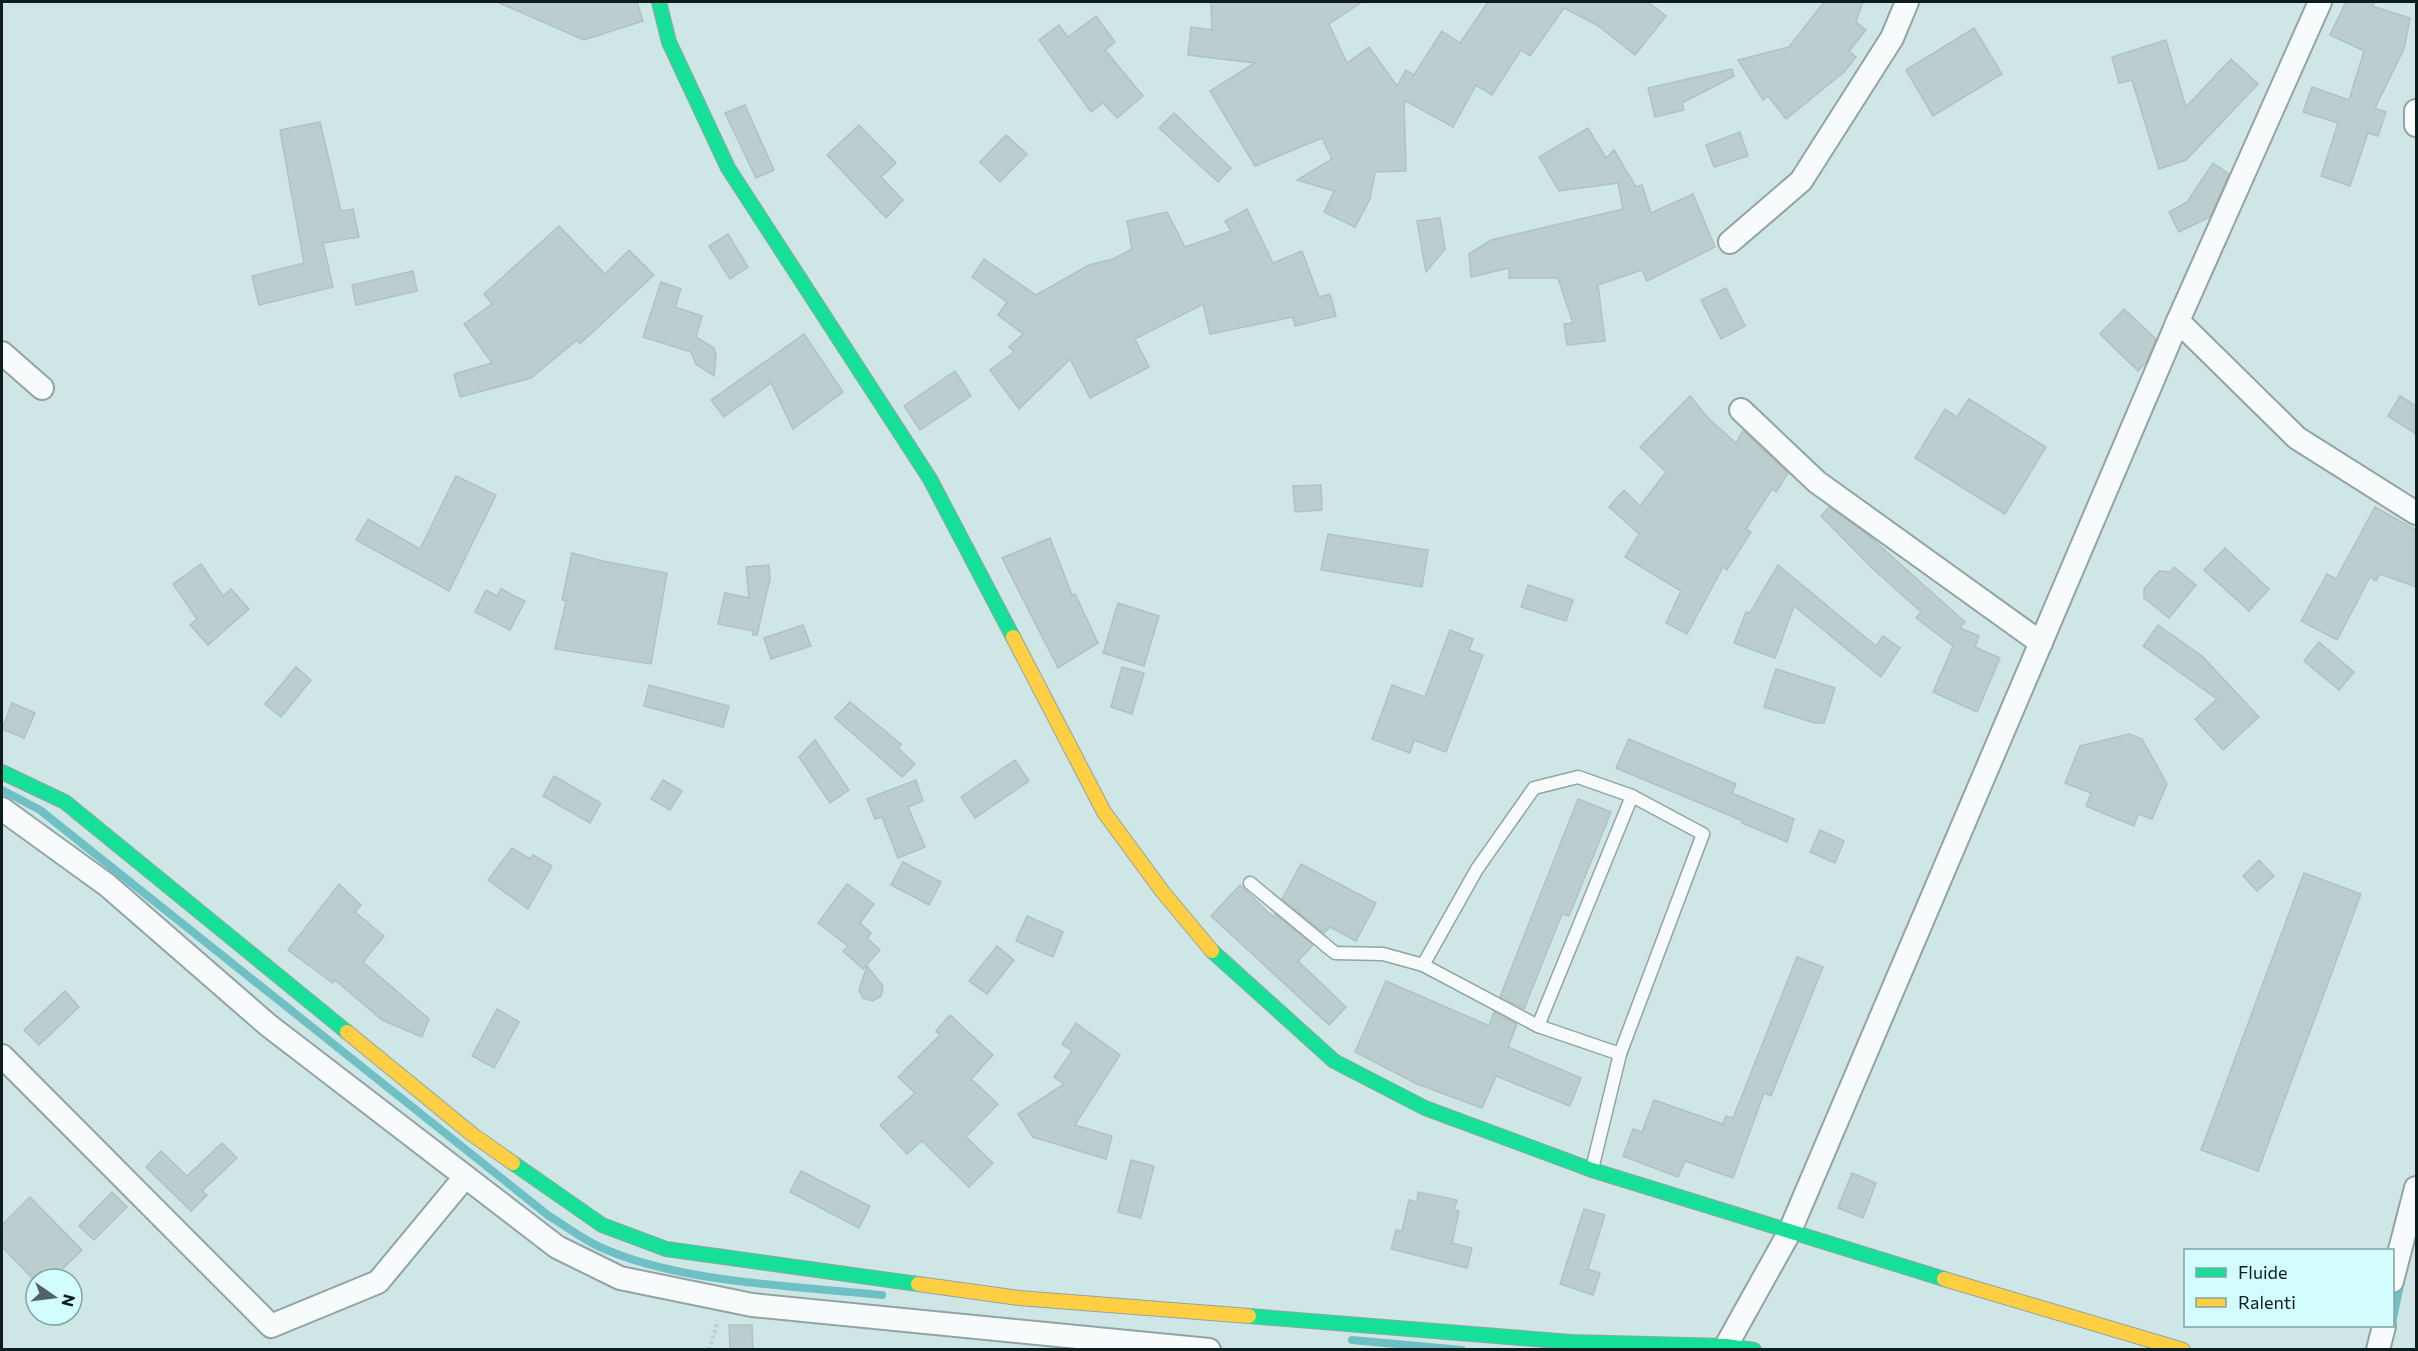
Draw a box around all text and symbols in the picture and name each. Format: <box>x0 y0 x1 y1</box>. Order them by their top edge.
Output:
legend <box>2184 1249 2394 1327</box>
text: Fluide <box>2238 1261 2287 1283</box>
north arrow <box>24 1267 84 1327</box>
text: Ralenti <box>2238 1291 2296 1313</box>
text: N <box>58 1293 80 1309</box>

